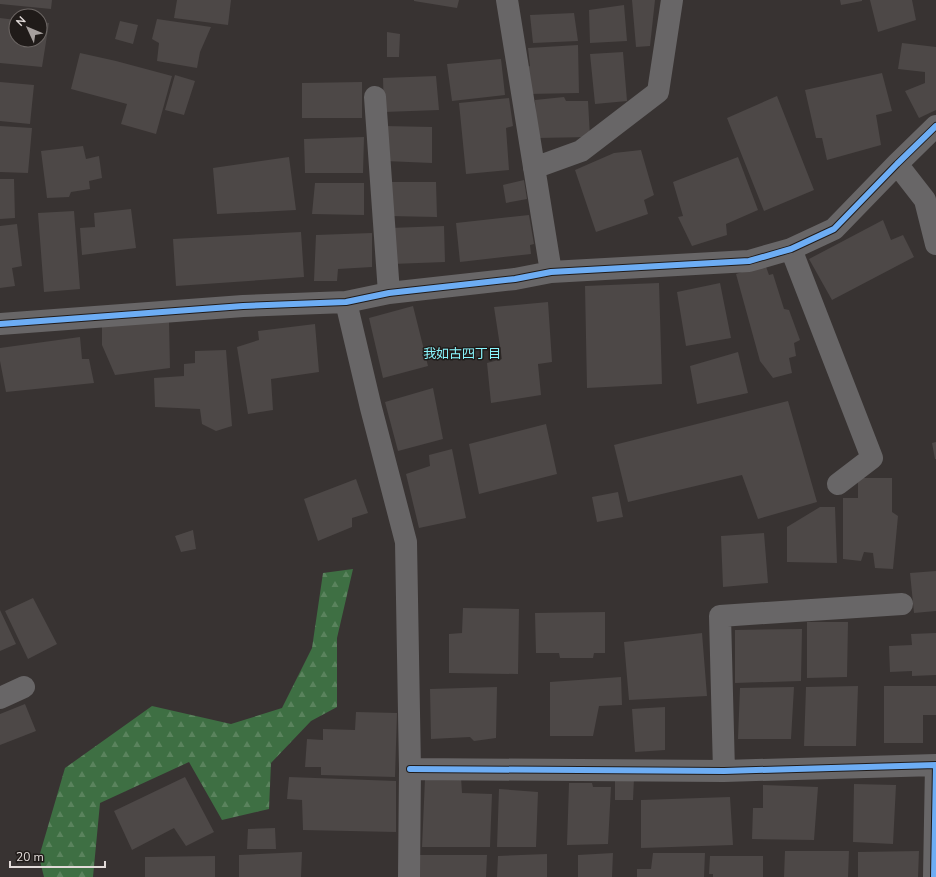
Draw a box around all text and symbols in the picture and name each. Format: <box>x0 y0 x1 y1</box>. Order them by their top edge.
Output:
north arrow <box>8 8 48 48</box>
text: N <box>13 13 29 30</box>
district label: 我如古四丁目 <box>423 345 501 363</box>
scale bar <box>10 843 105 869</box>
text: 20 m <box>16 849 44 865</box>

